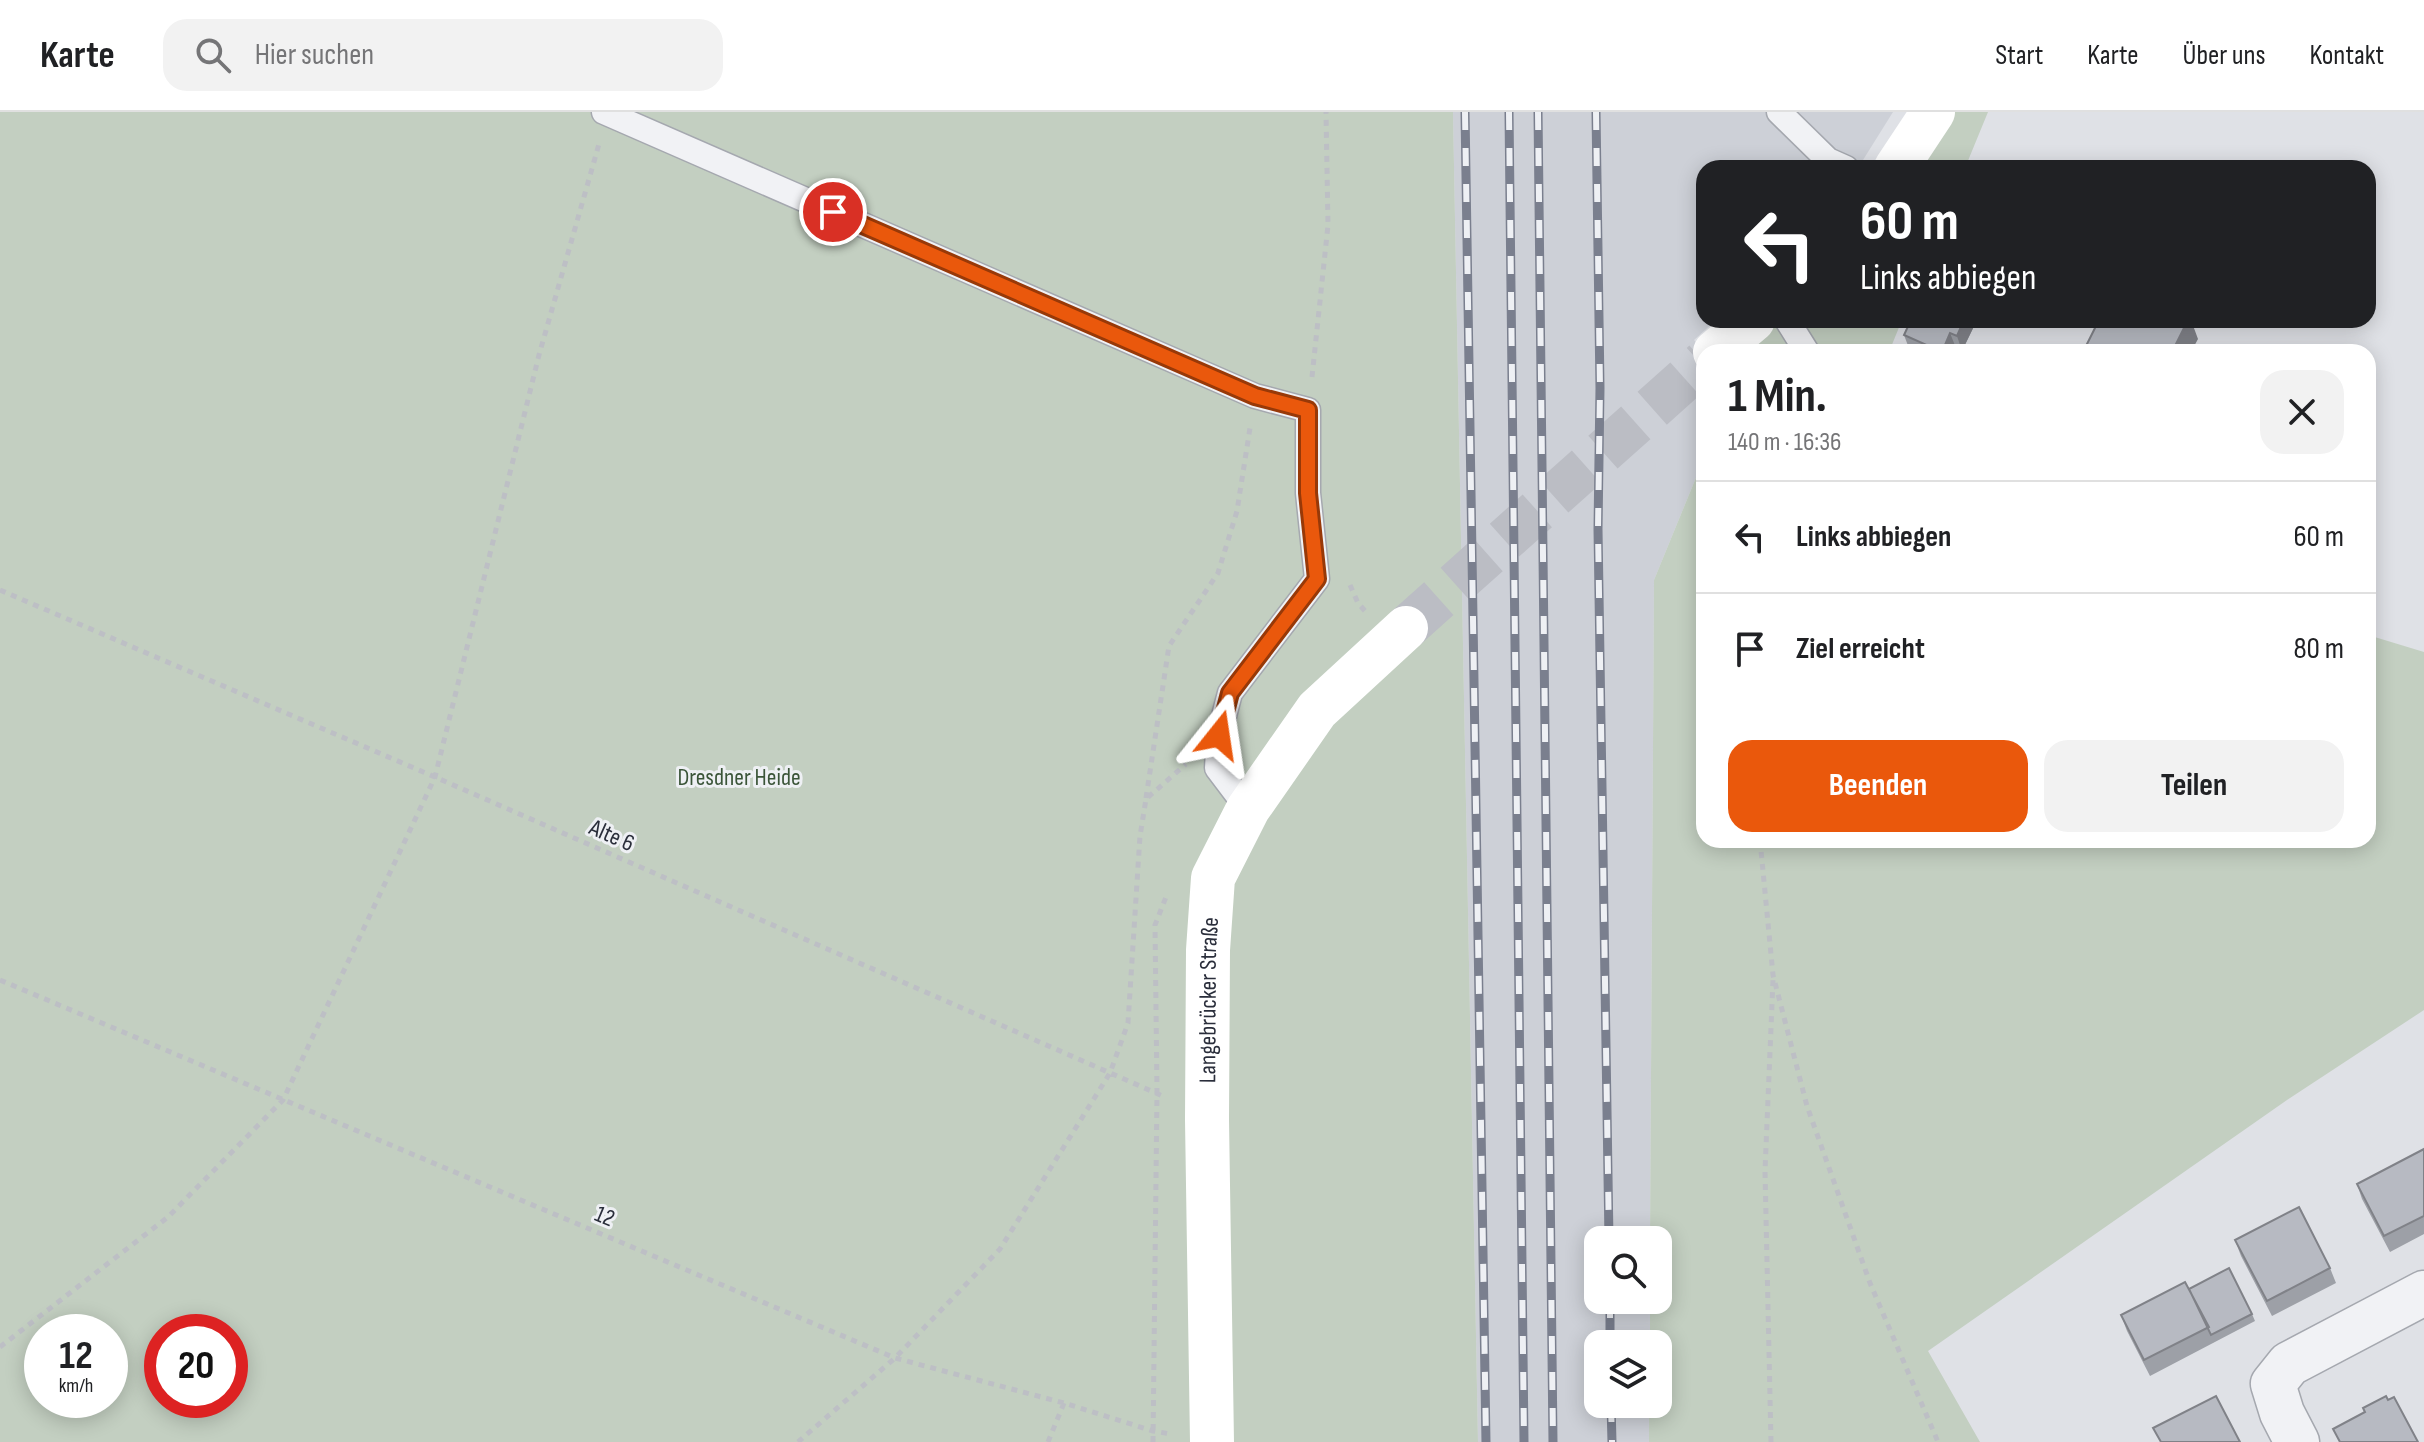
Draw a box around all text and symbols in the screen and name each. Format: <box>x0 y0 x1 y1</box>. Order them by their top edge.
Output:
search box <box>163 19 723 91</box>
text: Karte <box>40 33 115 78</box>
icon: search <box>191 33 235 77</box>
text: Hier suchen <box>255 37 374 73</box>
text: Start <box>1995 39 2043 72</box>
text: Karte <box>2087 39 2139 72</box>
text: Über uns <box>2183 39 2266 72</box>
text: Kontakt <box>2310 39 2384 72</box>
pin <box>799 178 867 246</box>
text: 60 m <box>1860 189 1959 256</box>
icon: arrive <box>811 190 855 234</box>
icon: left <box>1728 192 1832 296</box>
text: Links abbiegen <box>1860 257 2036 300</box>
text: 1 Min. <box>1728 368 1827 425</box>
button: close <box>2260 370 2344 454</box>
text: 140 m · 16:36 <box>1728 427 1842 458</box>
icon: left <box>1728 515 1772 559</box>
text: Links abbiegen <box>1796 519 1951 555</box>
text: 60 m <box>2293 519 2344 555</box>
icon: arrive <box>1728 627 1772 671</box>
text: Ziel erreicht <box>1796 631 1925 667</box>
text: 80 m <box>2293 631 2344 667</box>
position arrow <box>1177 693 1261 777</box>
button: Beenden <box>1728 740 2028 832</box>
button: Teilen <box>2044 740 2344 832</box>
park label: Dresdner Heide <box>677 763 801 792</box>
street label: Alte 6 <box>584 812 639 858</box>
street label: Langebrücker Straße <box>1193 916 1225 1083</box>
street label: 12 <box>591 1199 619 1233</box>
map controls <box>1584 1226 1672 1418</box>
button: search <box>1584 1226 1672 1314</box>
speed limit sign: 20 <box>144 1314 248 1418</box>
button: layers <box>1584 1330 1672 1418</box>
text: 12 <box>59 1332 93 1380</box>
text: km/h <box>59 1374 93 1398</box>

